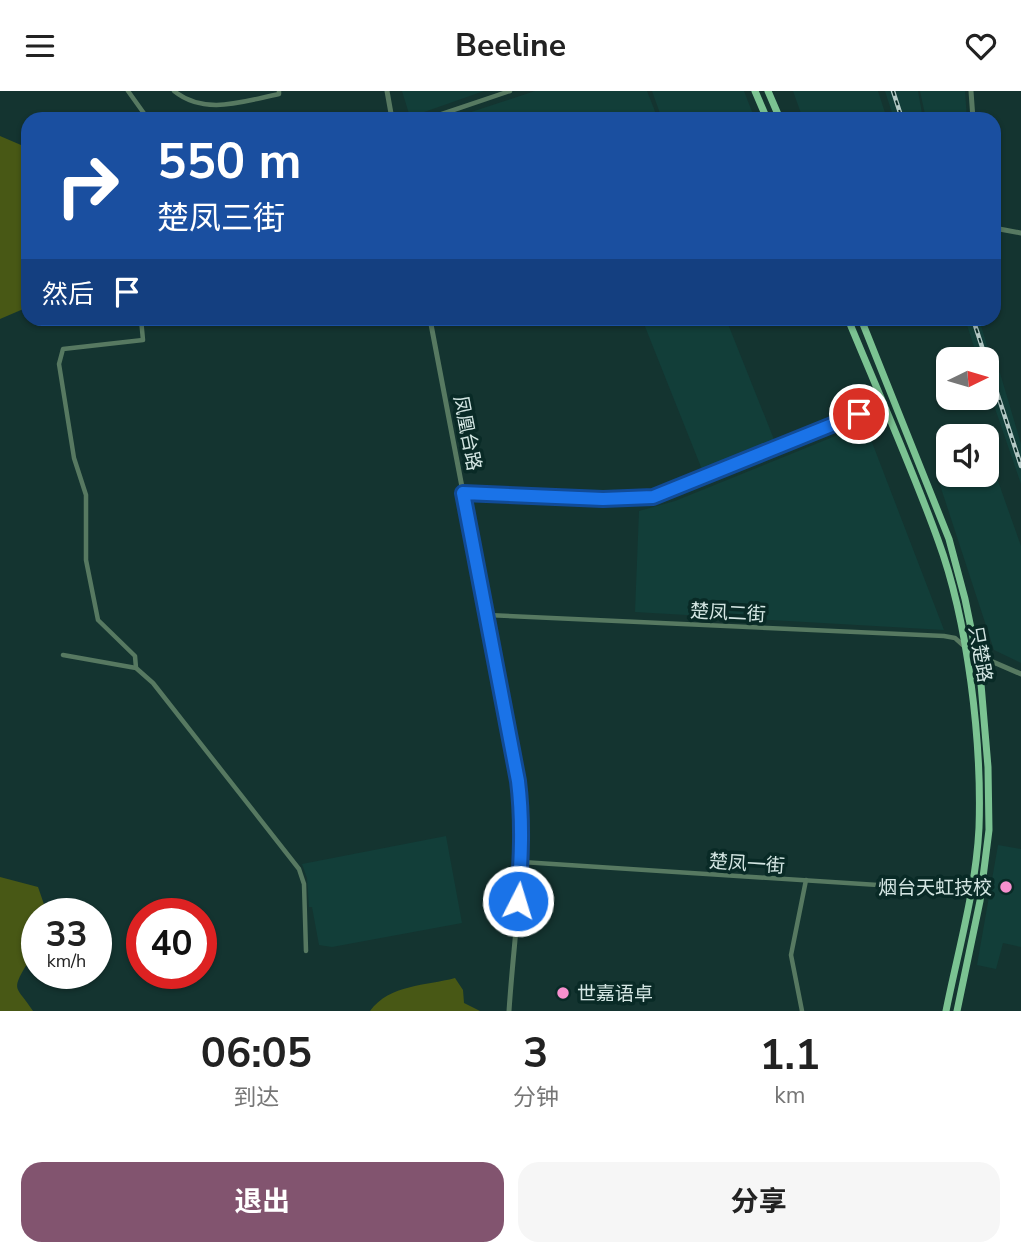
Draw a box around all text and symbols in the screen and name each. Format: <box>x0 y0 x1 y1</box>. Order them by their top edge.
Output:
text: Beeline <box>455 24 566 67</box>
icon: menu <box>21 27 59 65</box>
icon: heart <box>962 27 1000 65</box>
text: 550 m <box>157 128 301 195</box>
icon: right <box>42 140 133 231</box>
text: 楚凤三街 <box>157 197 285 240</box>
icon: arrive <box>108 273 146 311</box>
text: 然后 <box>42 277 94 312</box>
north arrow <box>936 347 999 409</box>
map controls <box>936 347 999 487</box>
pin <box>829 384 889 444</box>
street label: 凤凰台路 <box>447 393 487 473</box>
icon: arrive <box>840 395 878 433</box>
button: sound <box>936 424 999 487</box>
street label: 楚凤二街 <box>689 598 767 628</box>
street label: 只楚路 <box>962 624 998 685</box>
street label: 楚凤一街 <box>708 848 786 880</box>
position arrow <box>481 864 555 938</box>
place label: 烟台天虹技校 <box>878 875 992 901</box>
marker: 烟台天虹技校 <box>998 879 1014 895</box>
speed limit sign: 40 <box>126 898 217 989</box>
text: 33 <box>45 911 88 958</box>
text: km/h <box>47 949 86 973</box>
place label: 世嘉语卓 <box>577 981 653 1007</box>
marker: 世嘉语卓 <box>555 985 571 1001</box>
text: 06:05 <box>201 1025 312 1082</box>
text: 3 <box>523 1025 548 1082</box>
text: 1.1 <box>759 1027 820 1084</box>
text: km <box>774 1080 805 1111</box>
text: 到达 <box>233 1082 279 1113</box>
text: 分钟 <box>513 1082 559 1113</box>
button: 退出 <box>21 1162 504 1242</box>
button: 分享 <box>518 1162 1000 1242</box>

